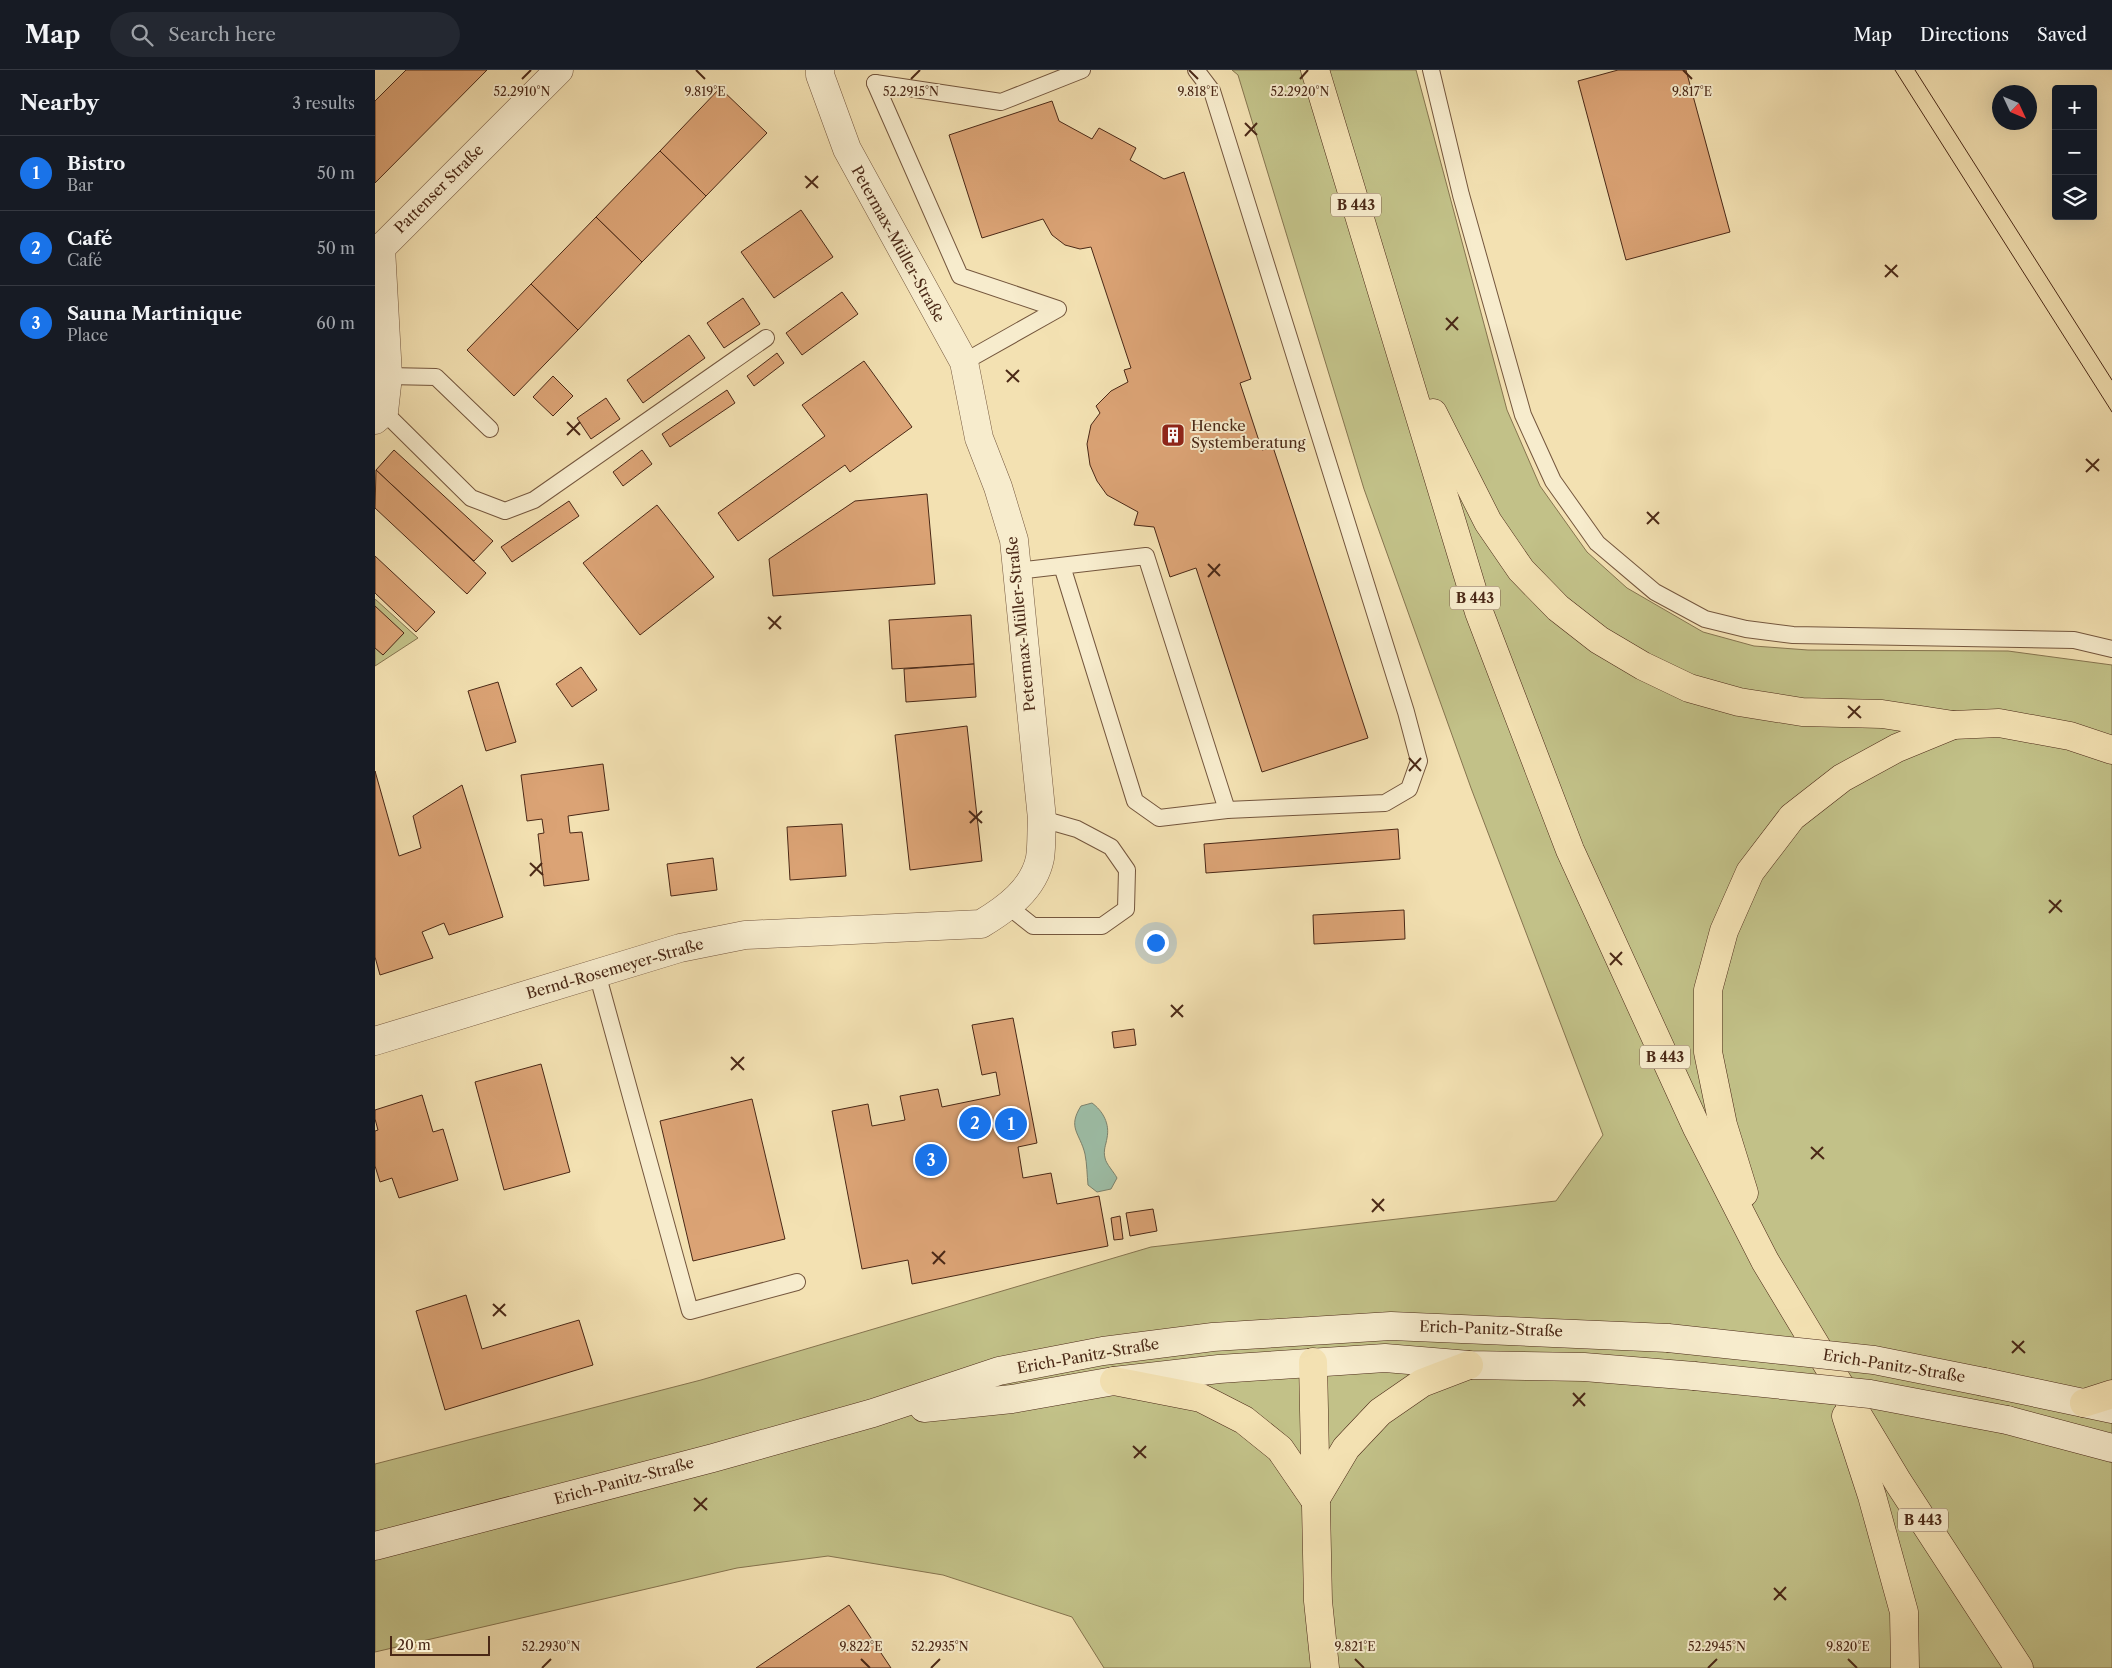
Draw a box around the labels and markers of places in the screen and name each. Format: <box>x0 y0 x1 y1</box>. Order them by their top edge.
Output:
place label: Hencke Systemberatung <box>1191 416 1306 452</box>
building icon: Hencke Systemberatung <box>1160 422 1186 448</box>
pin: 2 <box>959 1104 991 1142</box>
pin: 1 <box>995 1105 1027 1143</box>
pin: 3 <box>915 1141 947 1179</box>

